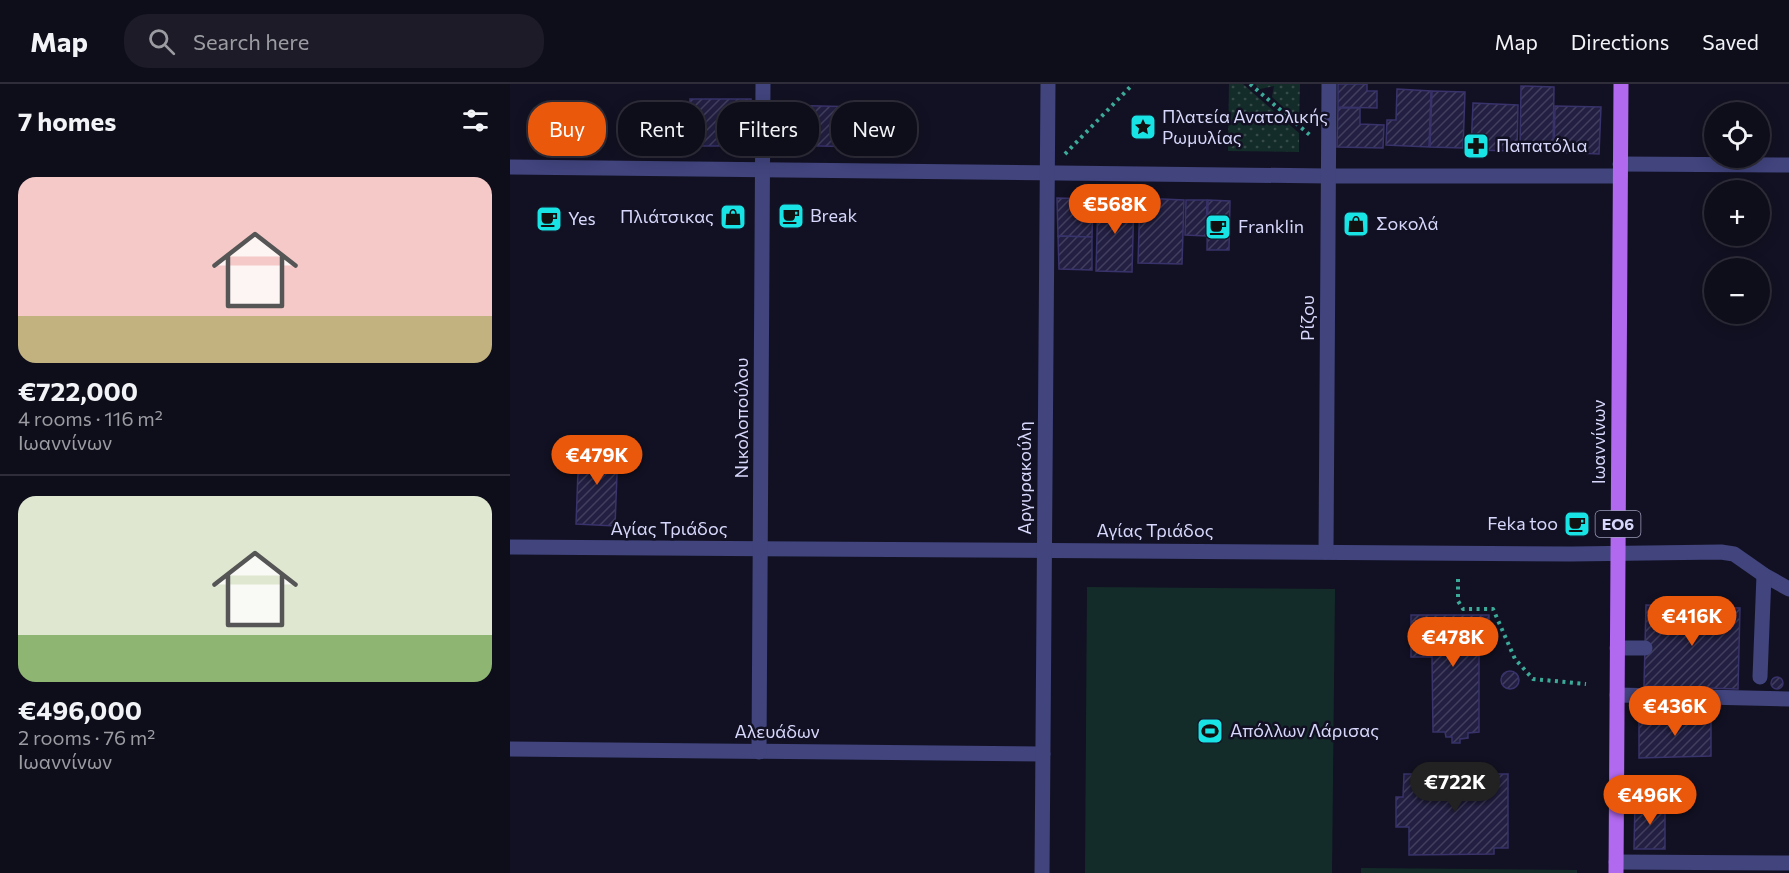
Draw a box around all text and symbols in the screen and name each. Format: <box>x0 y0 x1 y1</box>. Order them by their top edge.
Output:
search box <box>124 14 544 68</box>
text: Map <box>30 24 88 58</box>
icon: search <box>145 25 178 58</box>
text: Search here <box>193 28 309 55</box>
text: Map <box>1495 29 1538 54</box>
text: Directions <box>1571 29 1669 54</box>
text: Saved <box>1702 29 1759 54</box>
chip: Buy <box>528 102 606 156</box>
chip: Rent <box>618 102 705 156</box>
chip: Filters <box>717 102 819 156</box>
chip: New <box>831 102 917 156</box>
map controls <box>1704 102 1770 324</box>
button: locate <box>1704 102 1770 168</box>
icon: filters <box>459 104 492 137</box>
text: 7 homes <box>18 105 116 136</box>
place label: Πλατεία Ανατολικής Ρωμυλίας <box>1162 105 1328 148</box>
place icon: Πλατεία Ανατολικής Ρωμυλίας <box>1128 112 1158 142</box>
pharmacy icon: Παπατόλια <box>1461 131 1491 161</box>
place label: Παπατόλια <box>1496 134 1588 156</box>
button: + <box>1704 180 1770 246</box>
pin: €568K <box>1073 184 1157 235</box>
text: €568K <box>1083 191 1147 215</box>
cafe icon: Break <box>776 201 806 231</box>
shop icon: Πλιάτσικας <box>718 202 748 232</box>
cafe icon: Yes <box>534 204 564 234</box>
place label: Break <box>810 204 857 226</box>
place label: Πλιάτσικας <box>620 205 714 227</box>
place label: Yes <box>568 207 596 229</box>
shop icon: Σοκολά <box>1341 209 1371 239</box>
cafe icon: Franklin <box>1203 212 1233 242</box>
place label: Σοκολά <box>1376 212 1438 234</box>
place label: Franklin <box>1238 215 1304 237</box>
icon: home <box>201 216 309 324</box>
button: − <box>1704 258 1770 324</box>
street label: Ρίζου <box>1296 295 1318 341</box>
street label: Νικολοπούλου <box>730 358 752 478</box>
text: €722,000 <box>18 375 138 406</box>
street label: Ιωαννίνων <box>1587 400 1609 484</box>
text: 4 rooms · 116 m² <box>18 406 163 430</box>
street label: Αργυρακούλη <box>1013 421 1035 535</box>
text: Ιωαννίνων <box>18 430 112 454</box>
pin: €479K <box>555 435 639 486</box>
text: €479K <box>565 442 629 466</box>
cafe icon: Feka too <box>1562 509 1592 539</box>
road number: ΕΟ6 <box>1596 511 1640 537</box>
place label: Feka too <box>1487 512 1558 534</box>
street label: Αγίας Τριάδος <box>610 517 728 539</box>
street label: Αγίας Τριάδος <box>1096 519 1214 541</box>
icon: home <box>201 535 309 643</box>
pin: €416K <box>1650 596 1734 647</box>
text: €416K <box>1661 603 1723 627</box>
pin: €478K <box>1411 617 1495 668</box>
text: €478K <box>1421 624 1485 648</box>
pin: €436K <box>1633 686 1717 737</box>
text: €436K <box>1643 693 1707 717</box>
text: €496,000 <box>18 694 142 725</box>
sports icon: Απόλλων Λάρισας <box>1195 716 1225 746</box>
place label: Απόλλων Λάρισας <box>1230 719 1379 741</box>
street label: Αλευάδων <box>734 720 820 742</box>
text: 2 rooms · 76 m² <box>18 725 155 749</box>
text: Ιωαννίνων <box>18 749 112 773</box>
pin: €722K <box>1413 762 1497 813</box>
text: €722K <box>1424 769 1486 793</box>
pin: €496K <box>1608 775 1692 826</box>
text: €496K <box>1618 782 1683 806</box>

